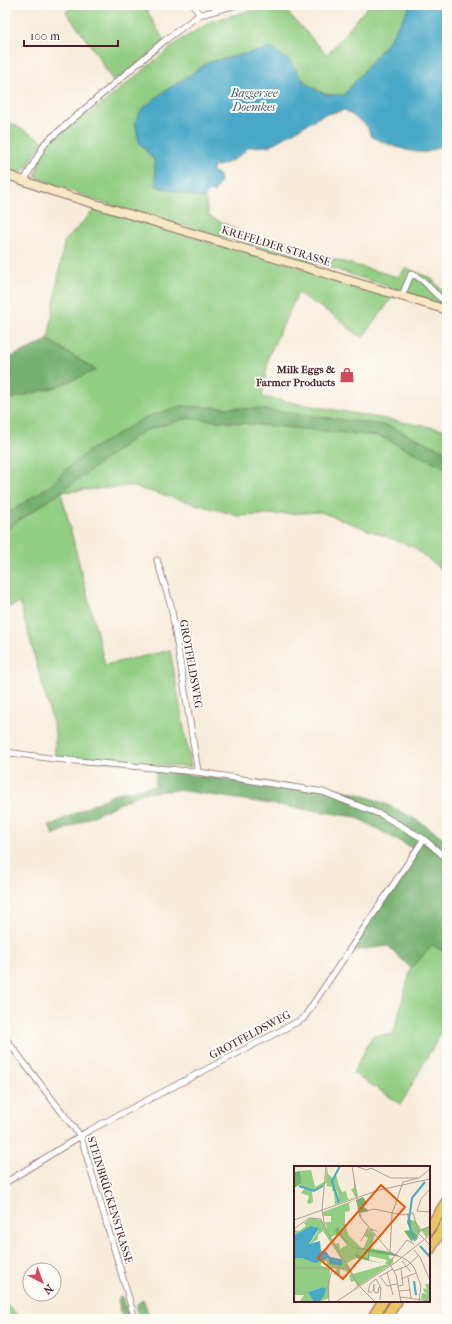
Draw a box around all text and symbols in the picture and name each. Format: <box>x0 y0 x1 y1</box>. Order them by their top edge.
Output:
scale bar <box>24 22 118 48</box>
text: 100 m <box>30 29 60 43</box>
water label: Baggersee Doemkes <box>229 86 279 114</box>
street label: KREFELDER STRASSE <box>220 223 332 269</box>
place label: Milk Eggs & Farmer Products <box>255 363 335 389</box>
shop icon: Milk Eggs & Farmer Products <box>338 366 356 384</box>
street label: GROTFELDSWEG <box>177 618 205 710</box>
street label: GROTFELDSWEG <box>207 1008 293 1062</box>
street label: STEINBRÜCKENSTRASSE <box>84 1135 136 1265</box>
inset map <box>294 1166 430 1302</box>
north arrow <box>22 1262 62 1302</box>
text: N <box>40 1282 56 1297</box>

